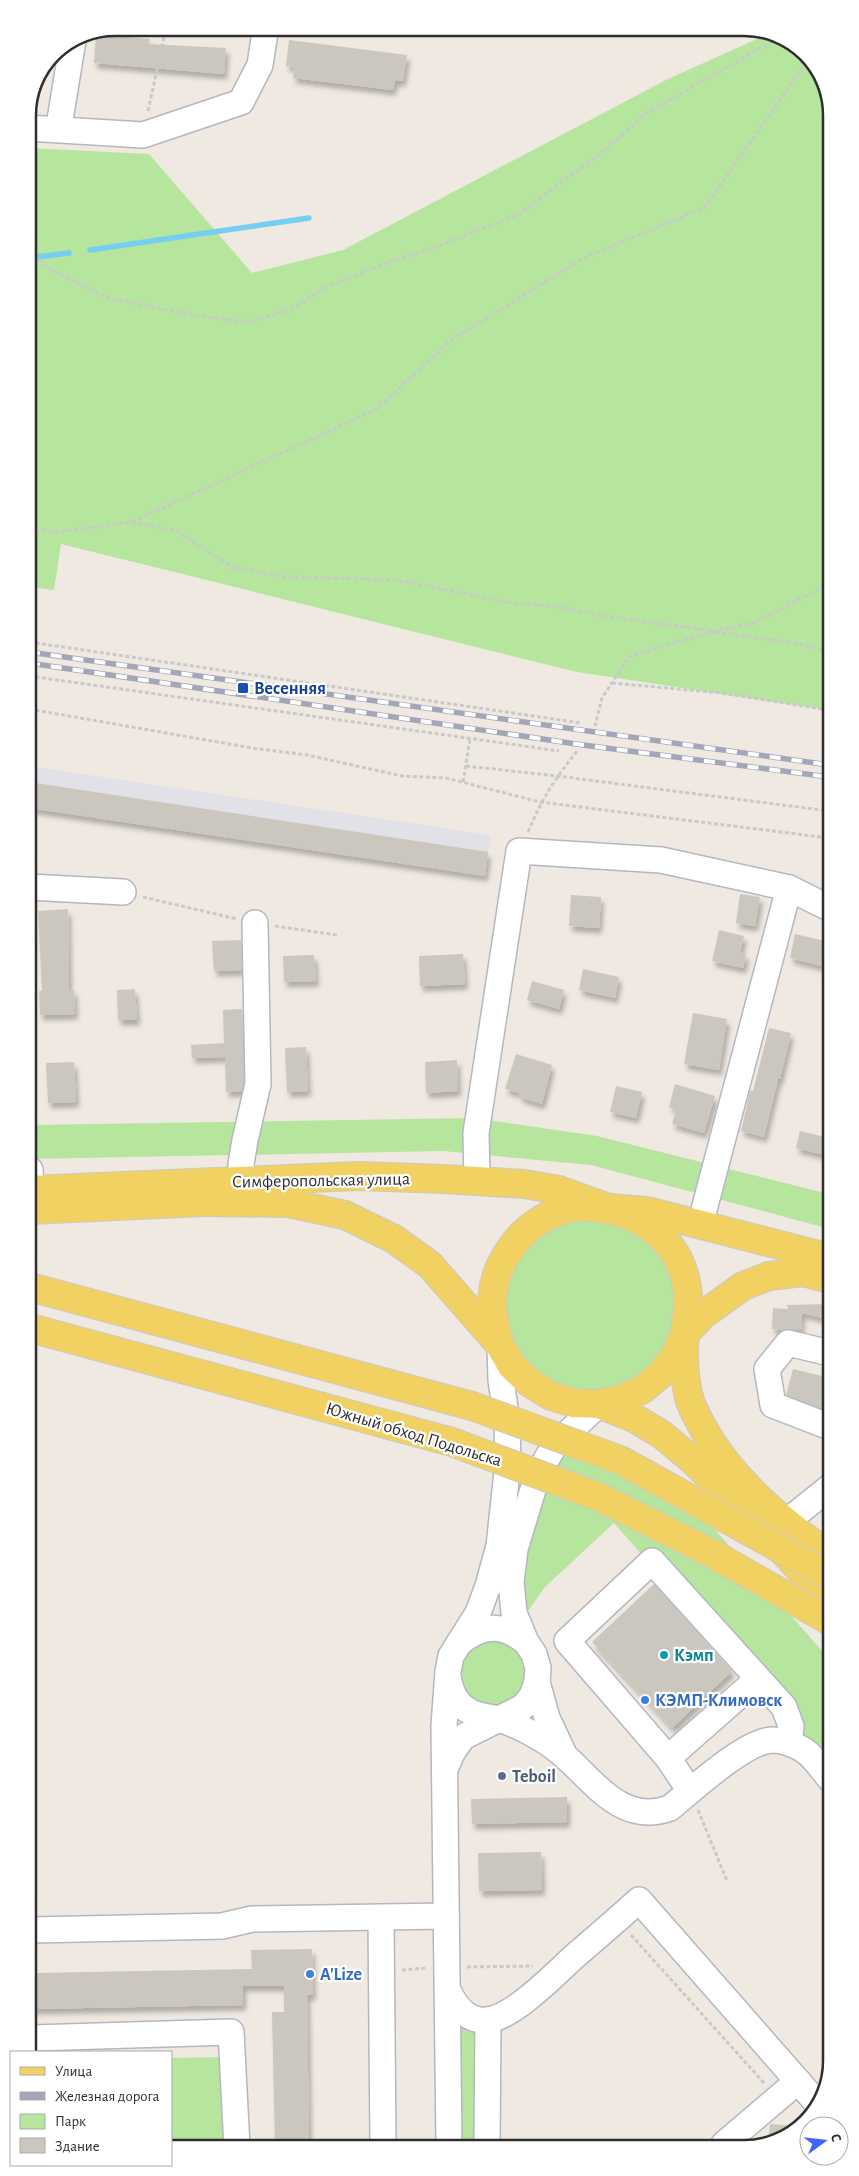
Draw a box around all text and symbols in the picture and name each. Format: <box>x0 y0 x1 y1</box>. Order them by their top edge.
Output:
place label: Весенняя <box>254 680 326 698</box>
marker: Весенняя <box>236 681 250 695</box>
street label: Симферопольская улица <box>232 1170 410 1192</box>
street label: Южный обход Подольска <box>324 1399 504 1470</box>
place label: Кэмп <box>674 1647 714 1665</box>
marker: Кэмп <box>658 1649 670 1661</box>
place label: КЭМП-Климовск <box>655 1692 782 1710</box>
marker: КЭМП-Климовск <box>639 1694 651 1706</box>
place label: Teboil <box>512 1768 556 1786</box>
marker: Teboil <box>496 1770 508 1782</box>
place label: A'Lize <box>320 1966 362 1984</box>
marker: A'Lize <box>304 1968 316 1980</box>
legend <box>10 2051 172 2166</box>
text: Улица <box>55 2064 92 2079</box>
text: Железная дорога <box>55 2089 160 2104</box>
text: Парк <box>55 2114 86 2129</box>
north arrow <box>799 2116 849 2166</box>
text: С <box>828 2132 843 2144</box>
text: Здание <box>55 2139 100 2154</box>

